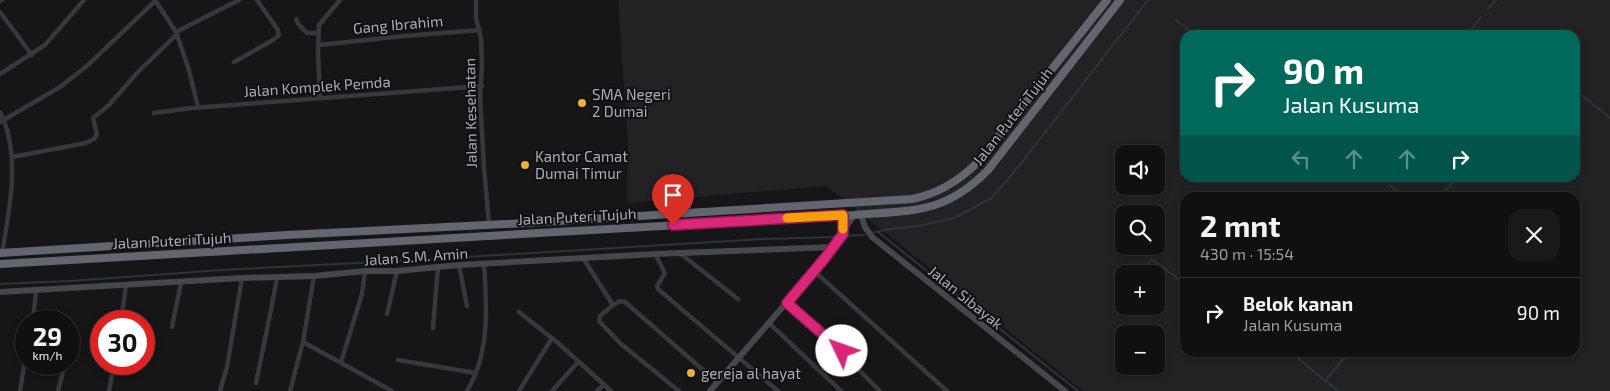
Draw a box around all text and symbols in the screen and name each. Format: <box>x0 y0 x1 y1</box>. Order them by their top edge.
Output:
street label: Gang Ibrahim <box>352 11 444 37</box>
text: 90 m <box>1283 49 1364 91</box>
icon: right <box>1200 50 1265 115</box>
street label: Jalan Kesehatan <box>460 58 480 168</box>
street label: Jalan Puteri Tujuh <box>968 64 1056 169</box>
street label: Jalan Komplek Pemda <box>243 72 391 100</box>
place label: SMA Negeri 2 Dumai <box>592 85 671 120</box>
text: Jalan Kusuma <box>1283 91 1419 117</box>
marker: SMA Negeri 2 Dumai <box>576 97 588 109</box>
map controls <box>1115 145 1165 375</box>
button: sound <box>1115 145 1165 195</box>
icon: left <box>1287 145 1315 173</box>
icon: ahead <box>1340 145 1368 173</box>
icon: ahead <box>1393 145 1421 173</box>
icon: right <box>1446 145 1474 173</box>
place label: Kantor Camat Dumai Timur <box>535 147 628 182</box>
marker: Kantor Camat Dumai Timur <box>519 159 531 171</box>
pin <box>652 174 694 225</box>
icon: arrive <box>659 181 687 209</box>
street label: Jalan Puteri Tujuh <box>517 204 637 229</box>
button: search <box>1115 205 1165 255</box>
text: 2 mnt <box>1200 207 1281 243</box>
button: close <box>1508 209 1560 261</box>
street label: Jalan Puteri Tujuh <box>112 228 232 253</box>
street label: Jalan S.M. Amin <box>363 243 469 269</box>
text: 430 m · 15:54 <box>1200 244 1294 263</box>
street label: Jalan Sibayak <box>925 261 1007 333</box>
button: + <box>1115 265 1165 315</box>
text: Belok kanan <box>1243 292 1353 315</box>
icon: right <box>1200 299 1228 327</box>
text: 90 m <box>1517 301 1560 324</box>
speed limit sign: 30 <box>90 310 155 375</box>
text: Jalan Kusuma <box>1243 315 1342 334</box>
text: 29 <box>33 321 62 351</box>
position arrow <box>815 324 867 376</box>
button: − <box>1115 325 1165 375</box>
text: km/h <box>33 348 62 362</box>
place label: gereja al hayat <box>701 364 801 383</box>
marker: gereja al hayat <box>685 367 697 379</box>

